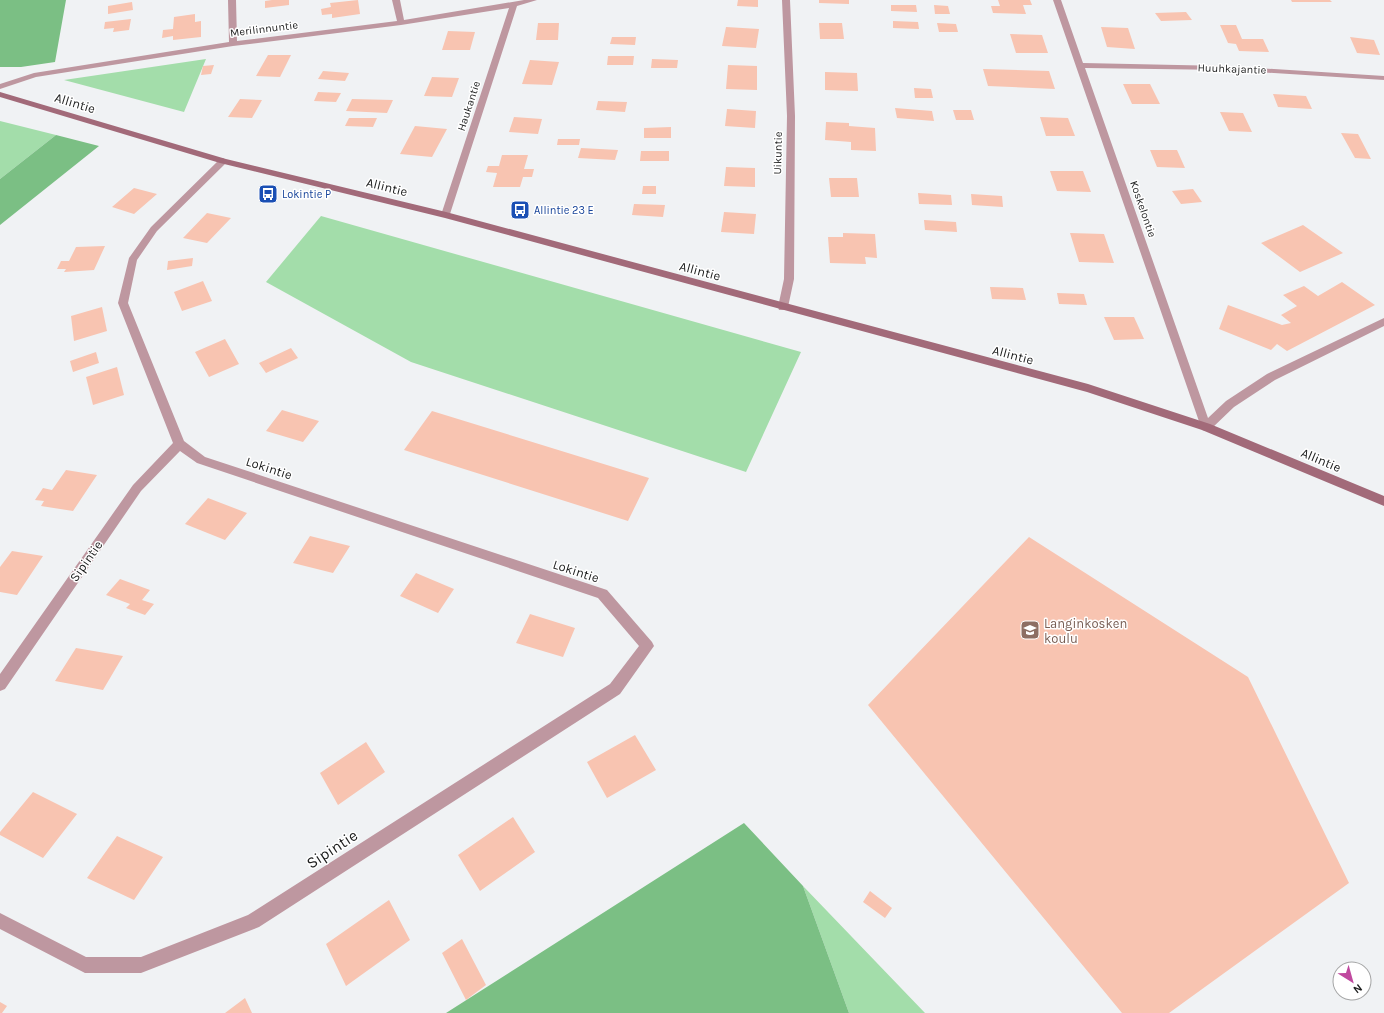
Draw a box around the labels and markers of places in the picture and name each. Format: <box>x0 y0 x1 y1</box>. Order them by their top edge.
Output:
bus stop icon: Lokintie P <box>257 183 279 205</box>
place label: Lokintie P <box>282 188 331 201</box>
bus stop icon: Allintie 23 E <box>509 199 531 221</box>
place label: Allintie 23 E <box>534 204 594 217</box>
place label: Langinkosken koulu <box>1044 616 1127 646</box>
school or university icon: Langinkosken koulu <box>1019 619 1041 641</box>

